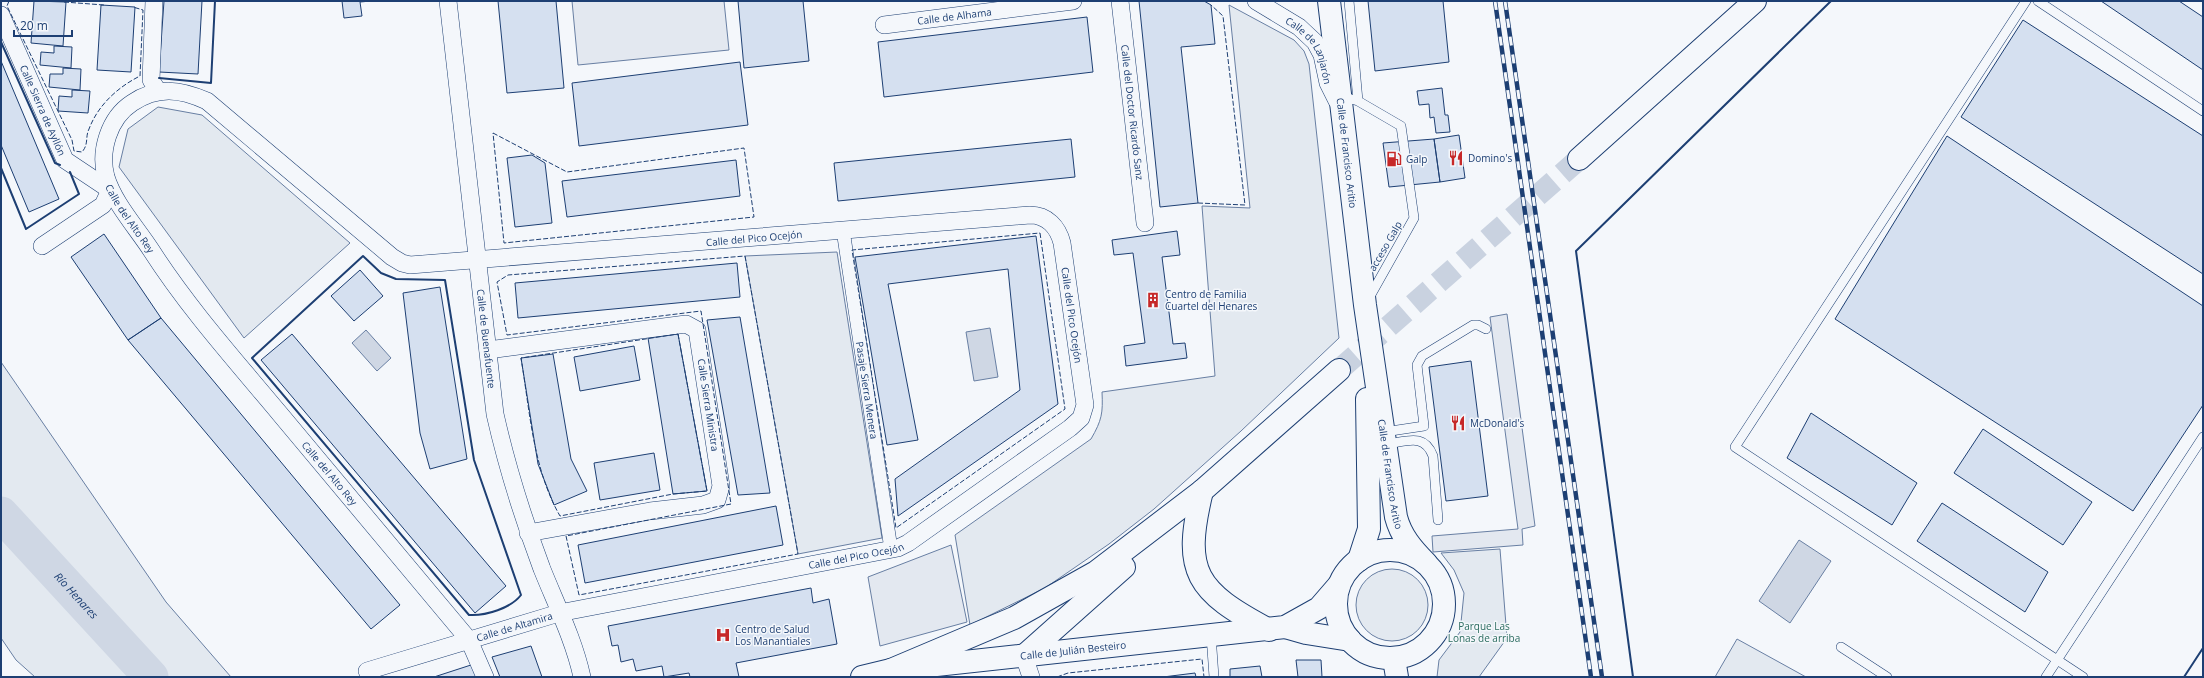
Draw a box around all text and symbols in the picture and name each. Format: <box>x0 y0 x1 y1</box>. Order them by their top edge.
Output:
street label: Calle de Alhama <box>916 4 992 28</box>
scale bar <box>14 12 72 38</box>
street label: Calle de Lanjarón <box>1283 13 1335 85</box>
text: 20 m <box>20 17 48 34</box>
street label: Calle del Doctor Ricardo Sanz <box>1118 44 1147 181</box>
street label: Calle Sierra de Ayllón <box>17 62 69 158</box>
street label: Calle de Francisco Aritio <box>1334 97 1360 209</box>
restaurant icon: Domino's <box>1447 149 1465 167</box>
fuel station icon: Galp <box>1385 150 1403 168</box>
place label: Domino's <box>1468 151 1512 165</box>
place label: Galp <box>1406 152 1427 166</box>
street label: Calle del Alto Rey <box>102 182 159 256</box>
street label: acceso Galp <box>1365 218 1405 274</box>
street label: Calle del Pico Ocejón <box>705 227 803 249</box>
street label: Calle del Pico Ocejón <box>1058 266 1086 364</box>
place label: Centro de Familia Cuartel del Henares <box>1165 287 1258 313</box>
street label: Calle de Buenafuente <box>474 288 499 390</box>
building icon: Centro de Familia Cuartel del Henares <box>1144 291 1162 309</box>
street label: Pasaje Sierra Menera <box>853 340 881 440</box>
street label: Calle Sierra Ministra <box>695 358 723 452</box>
restaurant icon: McDonald's <box>1449 414 1467 432</box>
place label: McDonald's <box>1470 416 1525 430</box>
street label: Calle de Francisco Aritio <box>1375 418 1407 531</box>
street label: Calle del Alto Rey <box>299 438 361 509</box>
street label: Calle del Pico Ocejón <box>807 539 906 572</box>
water label: Río Henares <box>51 569 102 622</box>
street label: Calle de Altamira <box>475 608 554 645</box>
park label: Parque Las Lonas de arriba <box>1448 619 1520 645</box>
place label: Centro de Salud Los Manantiales <box>735 622 811 648</box>
hospital icon: Centro de Salud Los Manantiales <box>714 626 732 644</box>
street label: Calle de Julián Besteiro <box>1019 637 1127 663</box>

